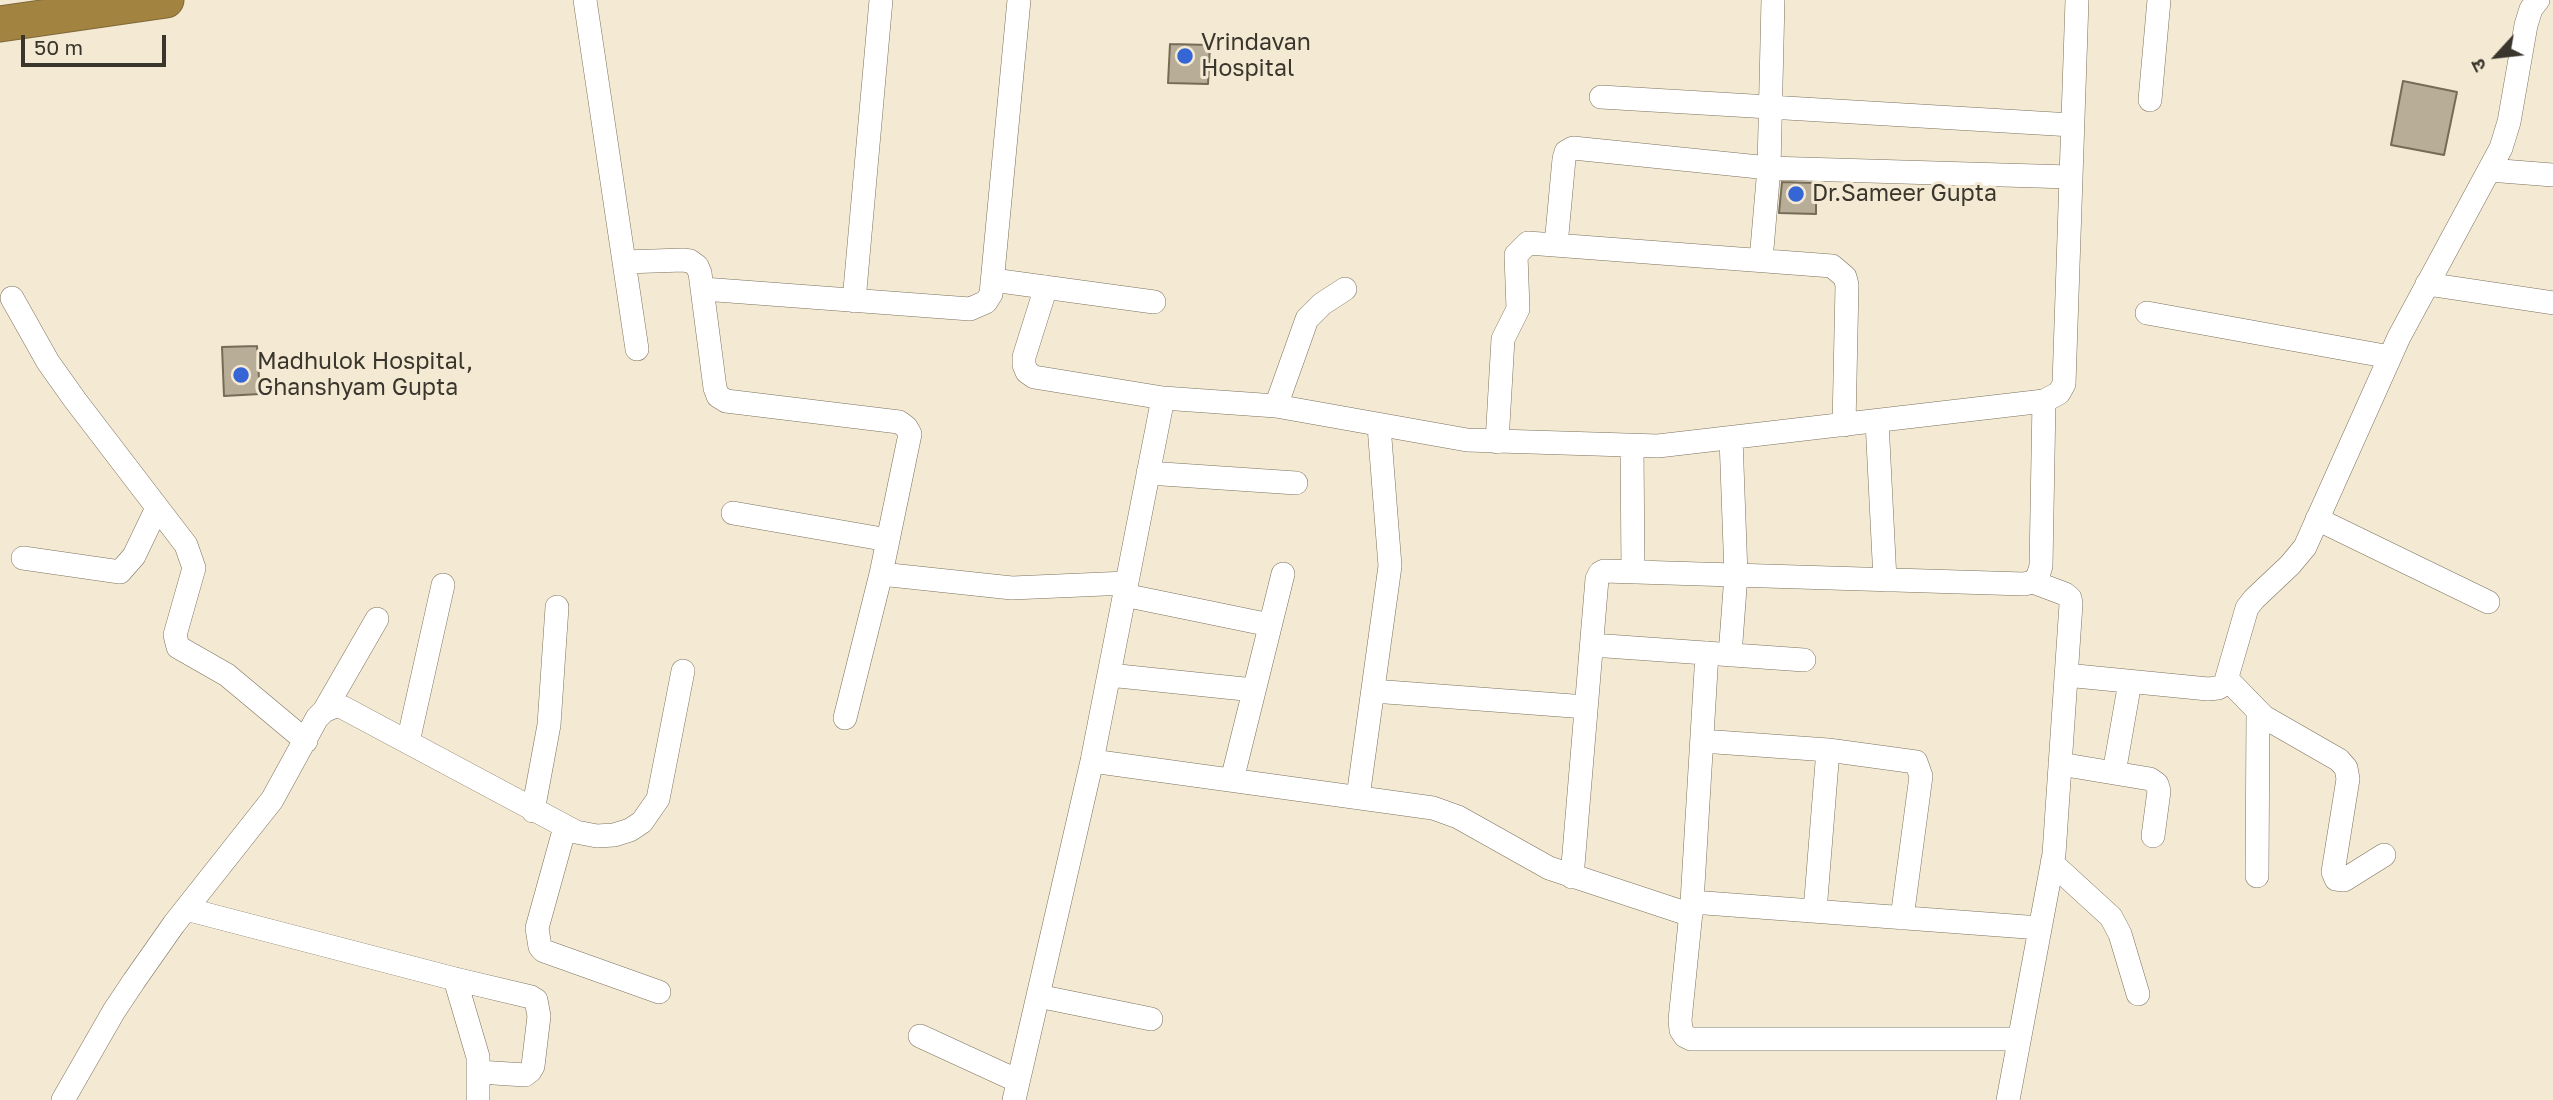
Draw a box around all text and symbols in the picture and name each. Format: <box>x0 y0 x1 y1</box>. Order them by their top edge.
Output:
scale bar <box>24 21 170 65</box>
north arrow <box>2462 21 2532 91</box>
place label: Vrindavan Hospital <box>1201 29 1311 83</box>
text: 50 m <box>34 34 83 60</box>
marker: Vrindavan Hospital <box>1175 46 1195 66</box>
text: उ <box>2465 56 2491 76</box>
place label: Dr.Sameer Gupta <box>1812 180 1997 208</box>
marker: Dr.Sameer Gupta <box>1786 184 1806 204</box>
place label: Madhulok Hospital, Ghanshyam Gupta <box>257 348 473 402</box>
marker: Madhulok Hospital, Ghanshyam Gupta <box>231 365 251 385</box>

